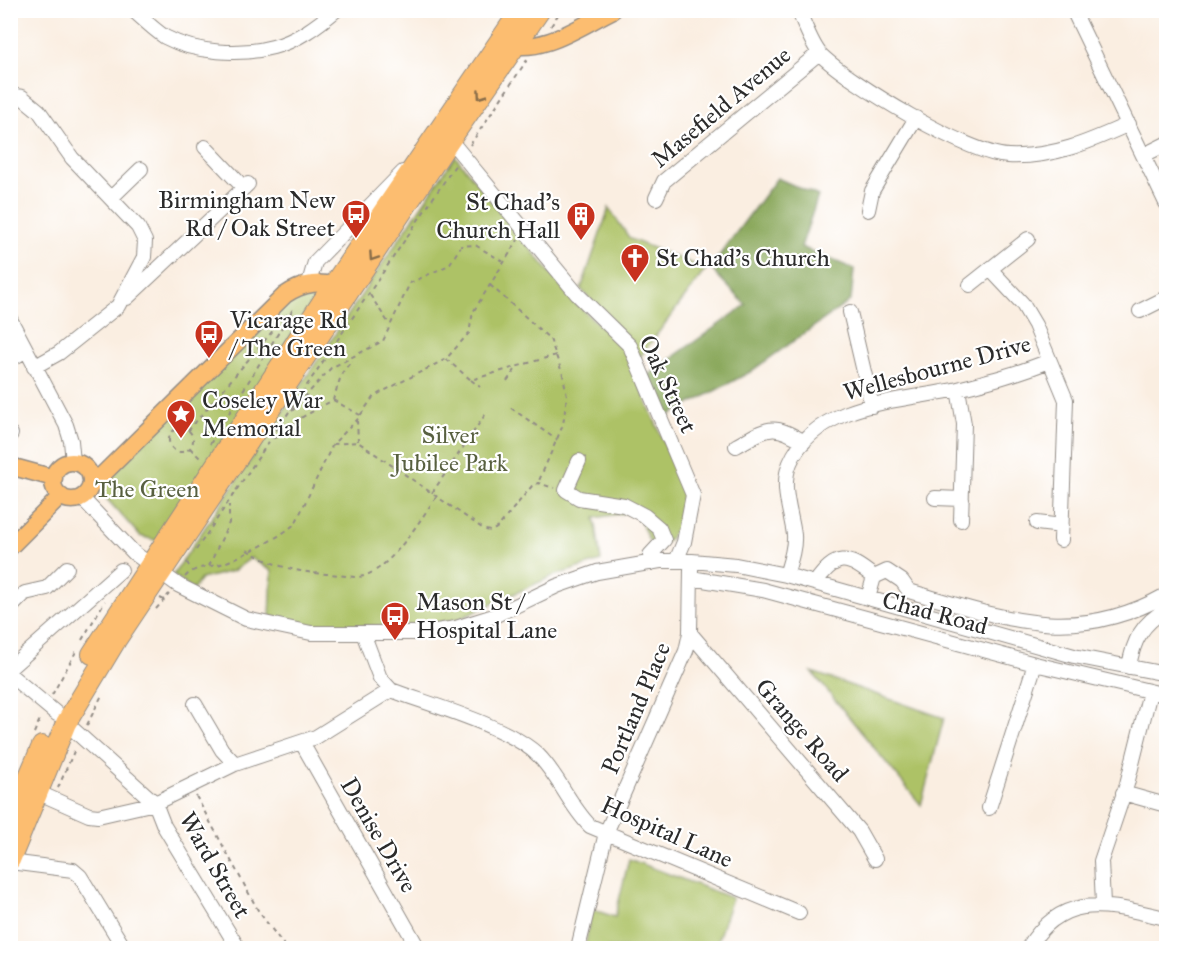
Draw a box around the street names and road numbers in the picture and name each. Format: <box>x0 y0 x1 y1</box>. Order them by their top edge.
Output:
street label: Masefield Avenue <box>645 40 797 174</box>
street label: Wellesbourne Drive <box>840 329 1034 407</box>
street label: Oak Street <box>632 330 704 438</box>
street label: Chad Road <box>879 585 991 641</box>
street label: Portland Place <box>595 638 677 778</box>
street label: Grange Road <box>749 672 855 788</box>
street label: Denise Drive <box>334 772 424 898</box>
street label: Hospital Lane <box>596 790 738 874</box>
street label: Ward Street <box>173 807 258 924</box>

